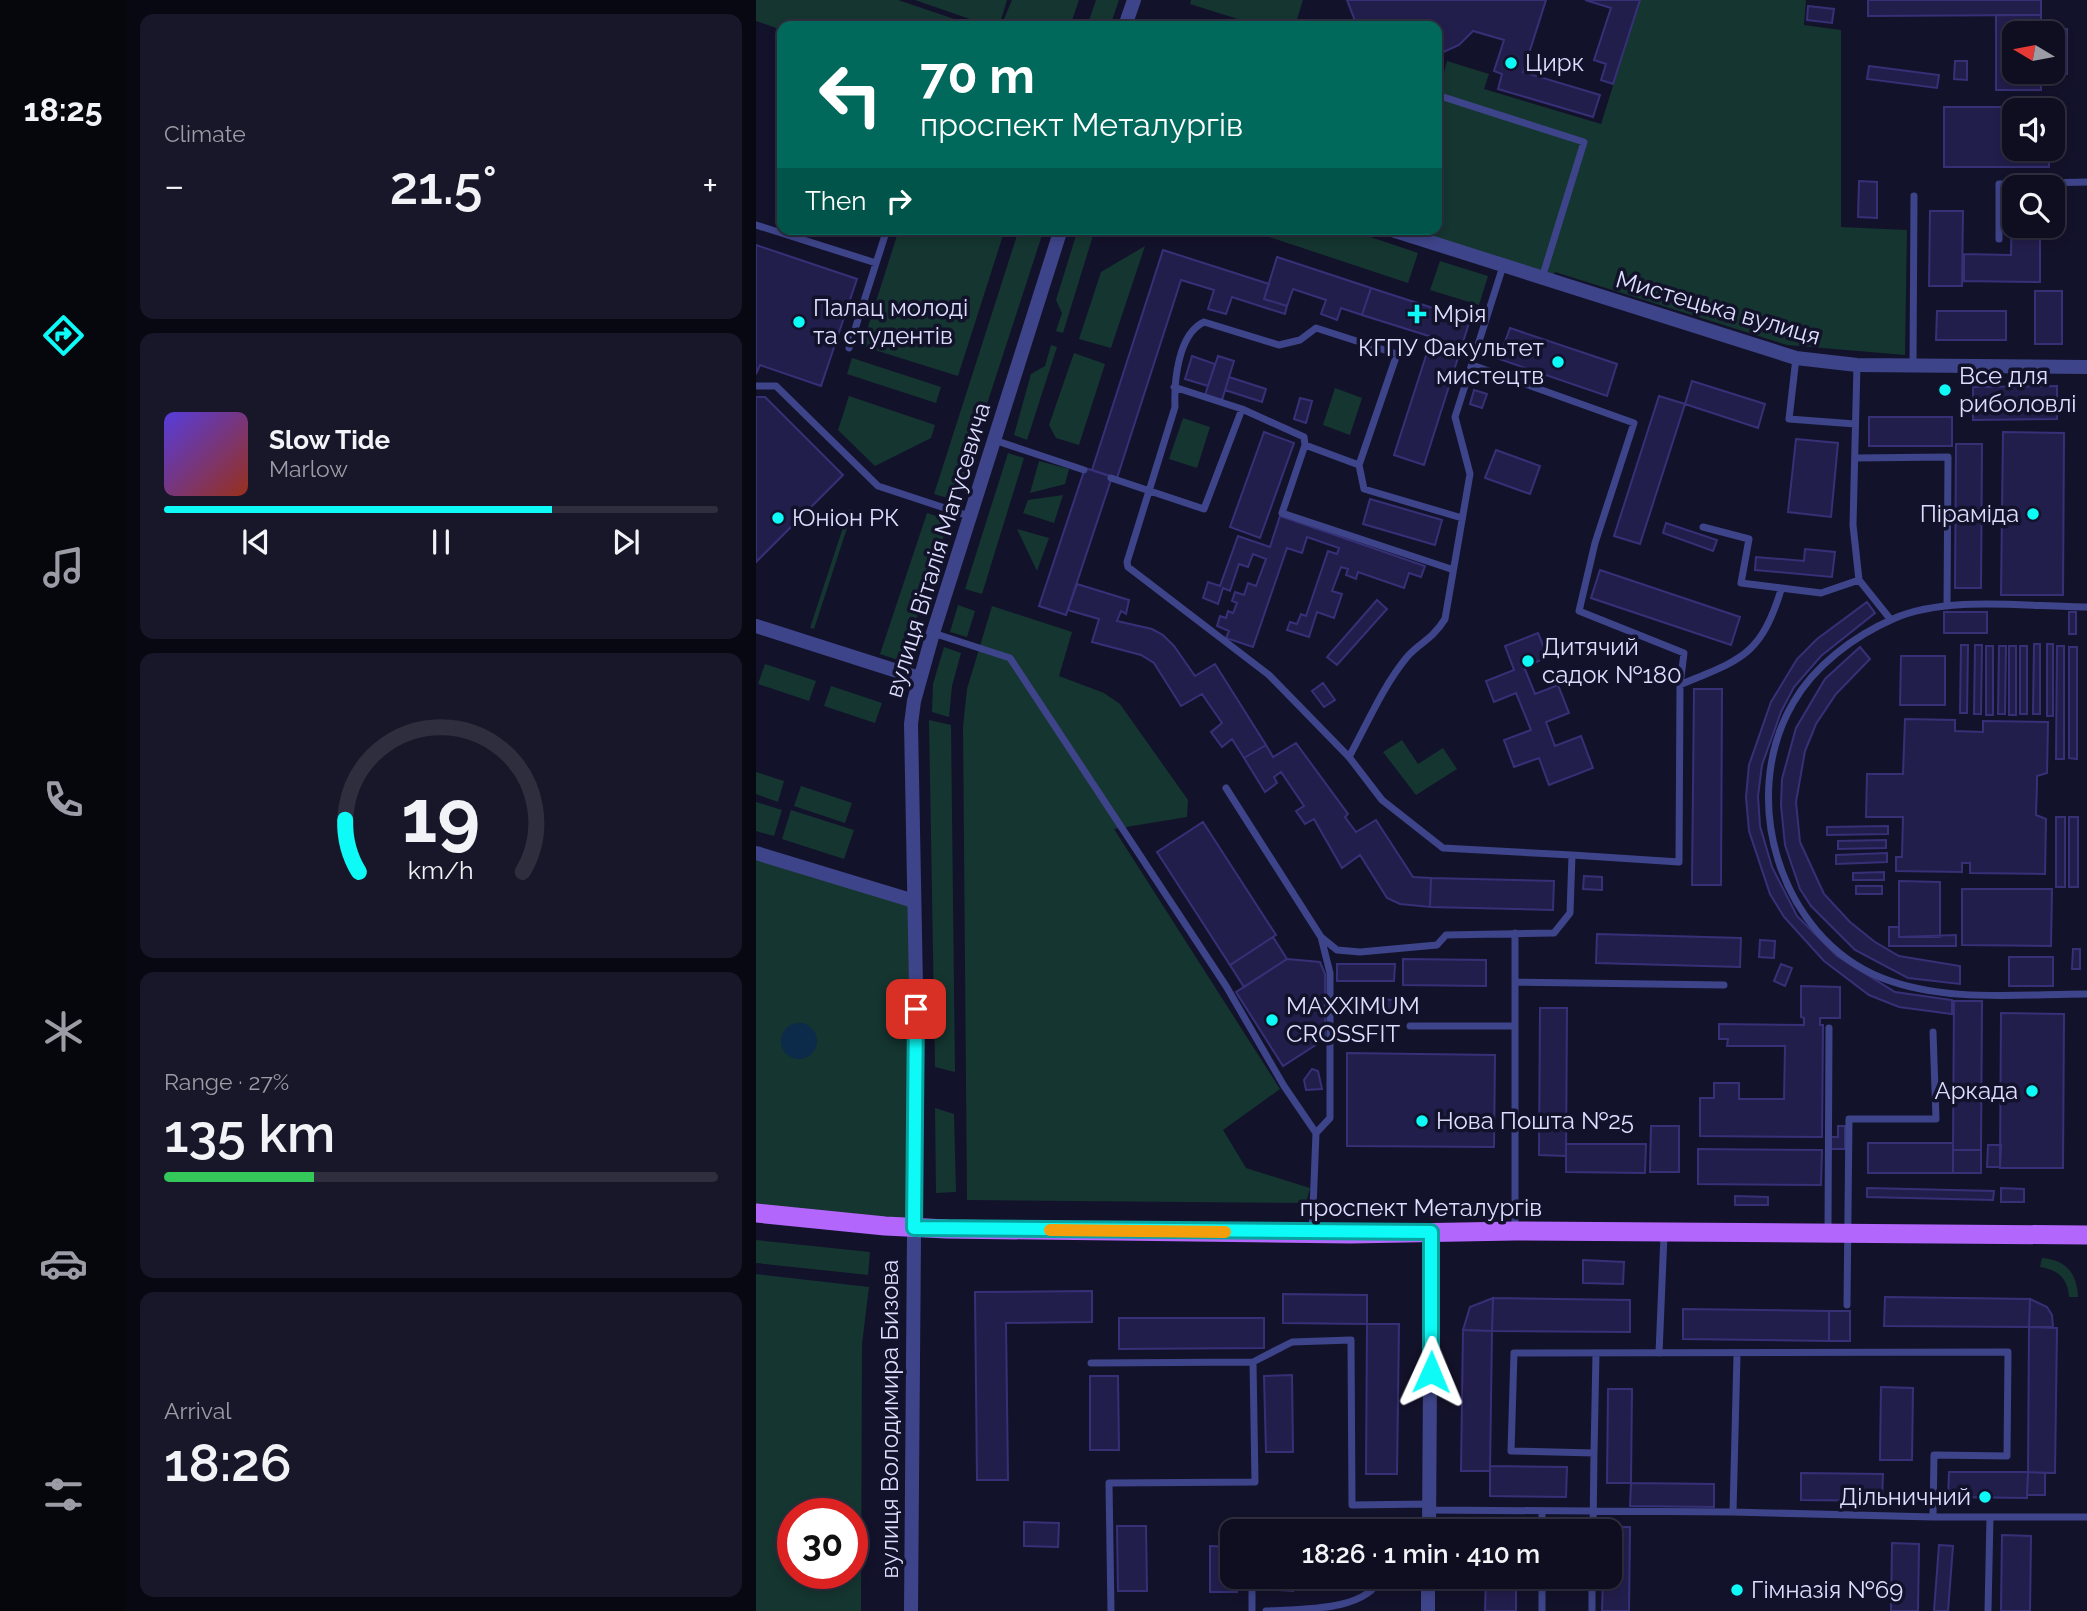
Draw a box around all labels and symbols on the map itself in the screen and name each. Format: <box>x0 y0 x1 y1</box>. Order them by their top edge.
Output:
north arrow <box>2002 21 2065 84</box>
place label: Цирк <box>1525 48 1584 77</box>
marker: Цирк <box>1503 55 1519 71</box>
street label: Мистецька вулиця <box>1613 264 1824 351</box>
place label: Палац молоді та студентів <box>813 293 968 350</box>
place label: Мрія <box>1433 299 1487 328</box>
marker: Мрія <box>1407 304 1427 324</box>
marker: Палац молоді та студентів <box>791 314 807 330</box>
place label: КГПУ Факультет мистецтв <box>1358 333 1545 390</box>
marker: КГПУ Факультет мистецтв <box>1550 354 1566 370</box>
place label: Все для риболовлі <box>1959 361 2077 418</box>
marker: Все для риболовлі <box>1937 382 1953 398</box>
street label: вулиця Віталія Матусевича <box>879 399 996 701</box>
place label: Піраміда <box>1920 499 2019 528</box>
place label: Юніон РК <box>792 503 899 532</box>
marker: Піраміда <box>2025 506 2041 522</box>
marker: Юніон РК <box>770 510 786 526</box>
place label: Дитячий садок №180 <box>1542 632 1682 689</box>
marker: Дитячий садок №180 <box>1520 653 1536 669</box>
pin <box>886 979 946 1039</box>
place label: MAXXIMUM CROSSFIT <box>1286 991 1420 1048</box>
marker: MAXXIMUM CROSSFIT <box>1264 1012 1280 1028</box>
place label: Аркада <box>1934 1076 2018 1105</box>
marker: Аркада <box>2024 1083 2040 1099</box>
place label: Нова Пошта №25 <box>1436 1106 1634 1135</box>
marker: Нова Пошта №25 <box>1414 1113 1430 1129</box>
street label: проспект Металургів <box>1300 1193 1542 1222</box>
street label: вулиця Володимира Бизова <box>875 1260 904 1578</box>
position arrow <box>1394 1335 1468 1409</box>
place label: Дільничний <box>1839 1482 1971 1511</box>
marker: Дільничний <box>1977 1489 1993 1505</box>
speed limit sign: 30 <box>777 1498 868 1589</box>
place label: Гімназія №69 <box>1751 1575 1903 1604</box>
marker: Гімназія №69 <box>1729 1582 1745 1598</box>

